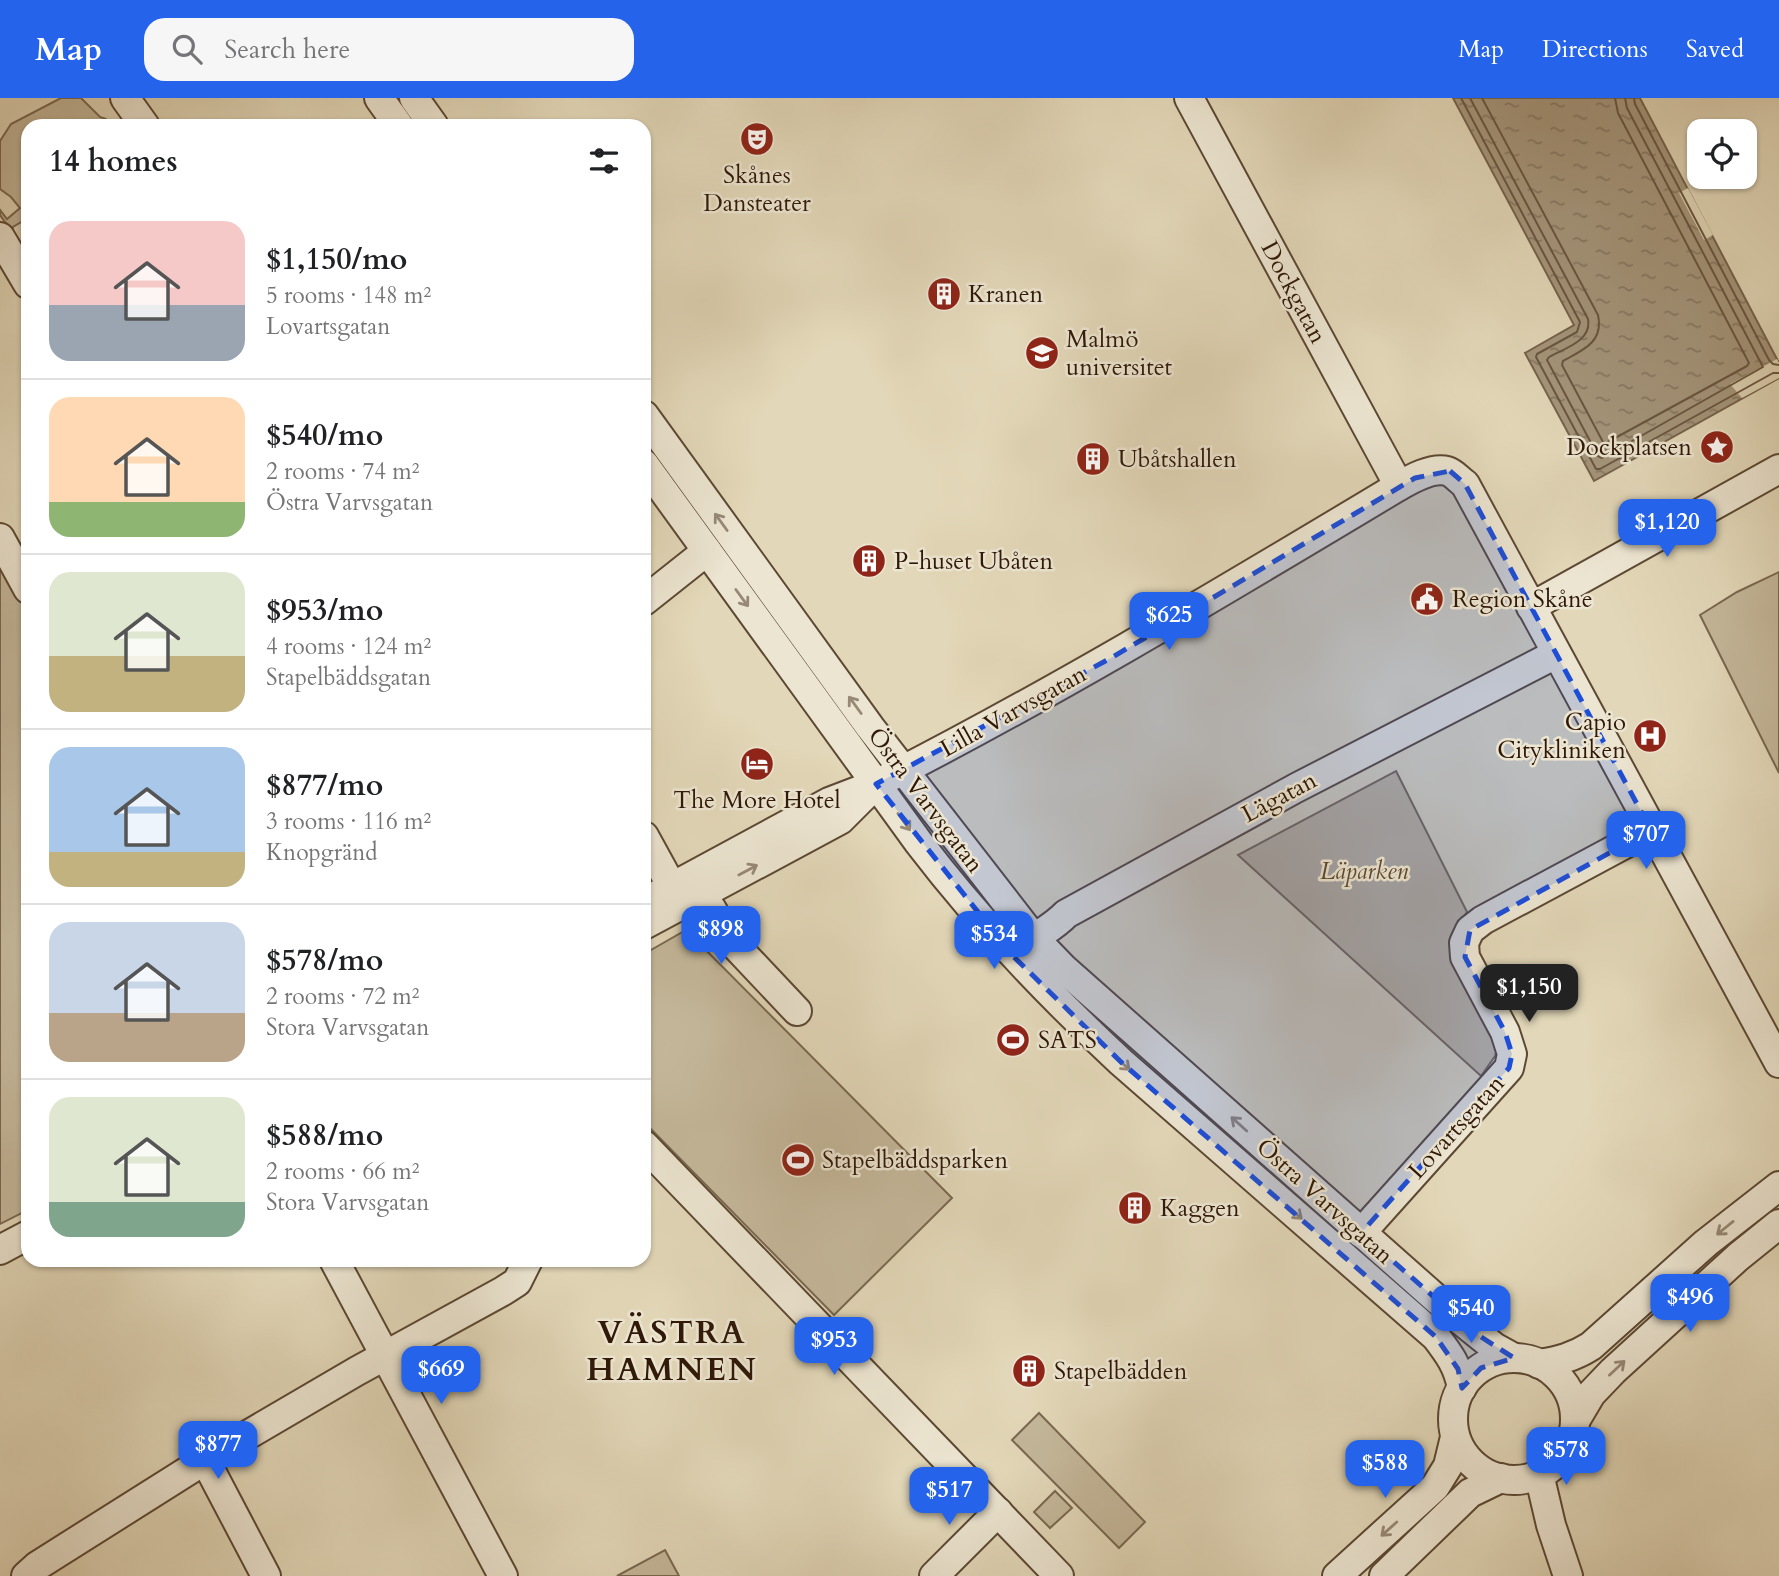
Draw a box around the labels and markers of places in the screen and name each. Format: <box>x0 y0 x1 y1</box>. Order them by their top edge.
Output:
theatre icon: Skånes Dansteater <box>738 120 776 158</box>
place label: Skånes Dansteater <box>703 159 811 220</box>
building icon: Kranen <box>925 275 963 313</box>
place label: Kranen <box>968 278 1044 311</box>
place label: Malmö universitet <box>1066 323 1173 384</box>
school or university icon: Malmö universitet <box>1023 334 1061 372</box>
place icon: Dockplatsen <box>1698 428 1736 466</box>
place label: Dockplatsen <box>1566 431 1692 464</box>
building icon: Ubåtshallen <box>1074 440 1112 478</box>
place label: Ubåtshallen <box>1118 443 1237 476</box>
pin: $1,120 <box>1610 500 1724 559</box>
building icon: P-huset Ubåten <box>850 542 888 580</box>
place label: P-huset Ubåten <box>894 545 1054 578</box>
public building icon: Region Skåne <box>1408 580 1446 618</box>
place label: Region Skåne <box>1452 583 1593 616</box>
pin: $625 <box>1128 592 1210 652</box>
place label: Capio Citykliniken <box>1497 706 1626 767</box>
hospital icon: Capio Citykliniken <box>1631 717 1669 755</box>
hotel icon: The More Hotel <box>738 745 776 783</box>
place label: The More Hotel <box>673 784 841 817</box>
pin: $707 <box>1605 812 1687 871</box>
pin: $898 <box>680 906 762 966</box>
pin: $534 <box>953 912 1035 971</box>
pin: $1,150 <box>1472 964 1586 1024</box>
sports icon: SATS <box>994 1021 1032 1059</box>
place label: SATS <box>1038 1024 1097 1057</box>
sports icon: Stapelbäddsparken <box>779 1141 817 1179</box>
place label: Stapelbäddsparken <box>822 1144 1008 1177</box>
building icon: Kaggen <box>1116 1189 1154 1227</box>
place label: Kaggen <box>1160 1192 1240 1225</box>
pin: $496 <box>1649 1274 1731 1334</box>
pin: $540 <box>1430 1286 1512 1345</box>
pin: $953 <box>793 1318 875 1377</box>
pin: $669 <box>400 1346 482 1406</box>
building icon: Stapelbädden <box>1010 1352 1048 1390</box>
place label: Stapelbädden <box>1054 1355 1188 1388</box>
pin: $877 <box>177 1422 259 1481</box>
pin: $578 <box>1525 1428 1607 1487</box>
pin: $588 <box>1344 1440 1426 1500</box>
pin: $517 <box>908 1468 990 1527</box>

